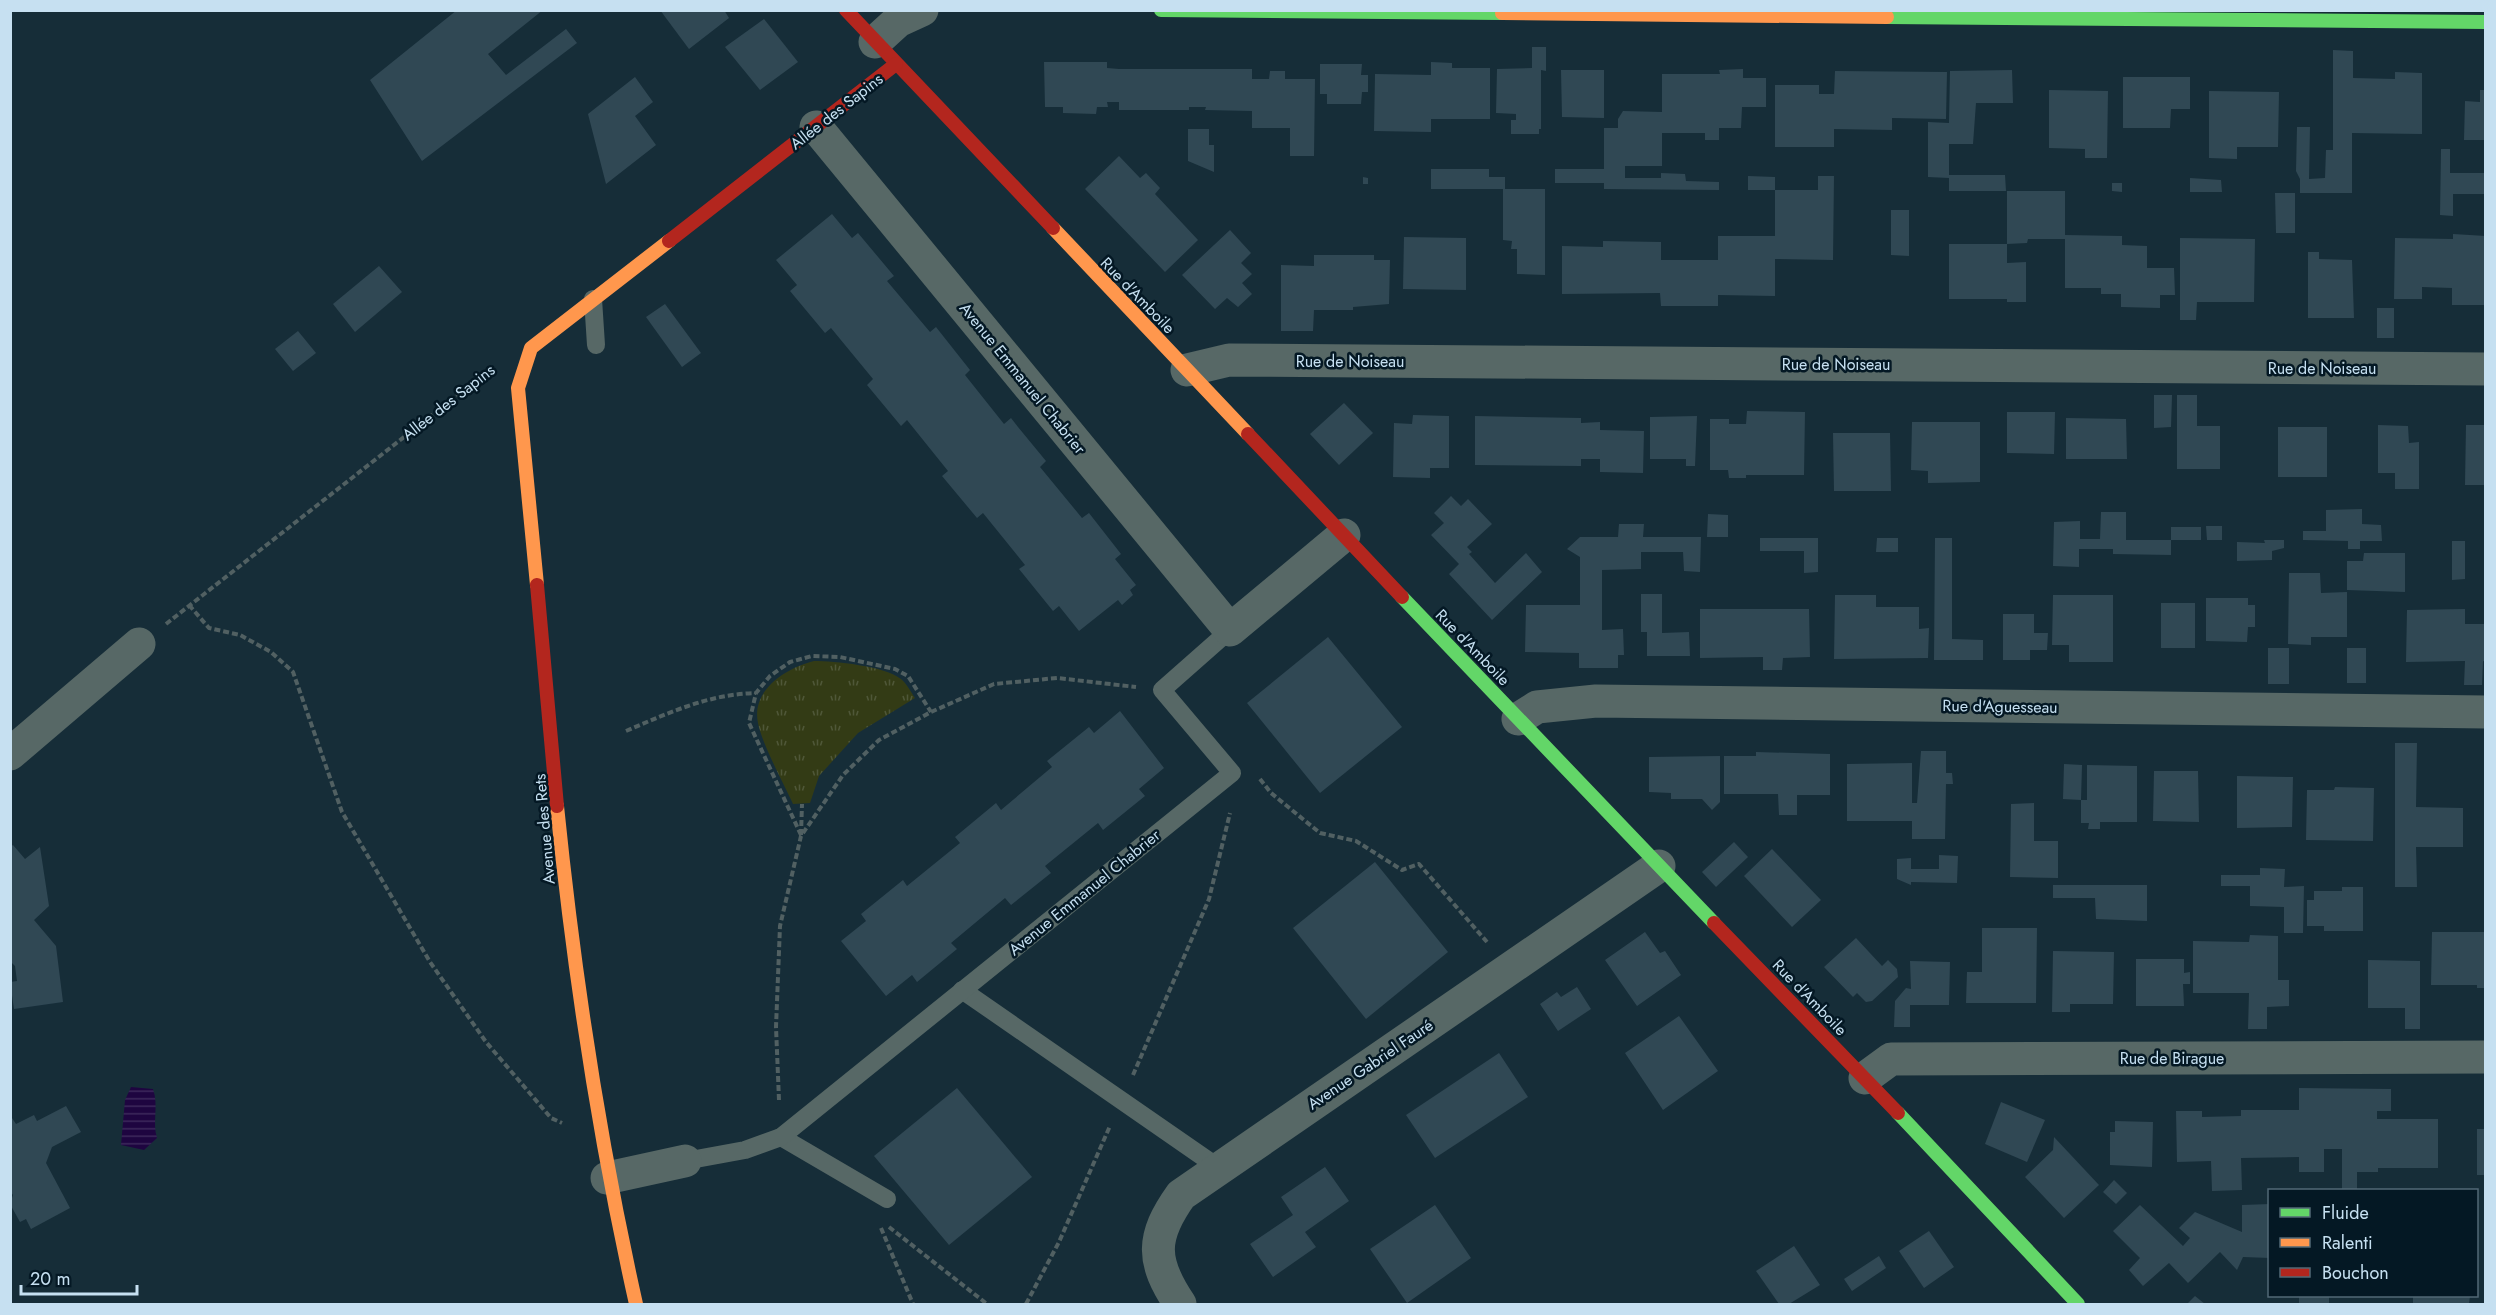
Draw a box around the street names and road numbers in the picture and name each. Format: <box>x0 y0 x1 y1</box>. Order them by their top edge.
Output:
street label: Allée des Sapins <box>785 68 888 155</box>
street label: Rue d'Amboile <box>1095 252 1180 339</box>
street label: Avenue Emmanuel Chabrier <box>954 298 1091 459</box>
street label: Rue de Noiseau <box>1296 350 1404 373</box>
street label: Rue de Noiseau <box>1782 353 1890 376</box>
street label: Rue de Noiseau <box>2268 357 2376 380</box>
street label: Allée des Sapins <box>397 359 500 446</box>
street label: Rue d'Amboile <box>1430 604 1515 691</box>
street label: Rue d'Aguesseau <box>1942 694 2058 719</box>
street label: Avenue des Rets <box>528 773 561 885</box>
street label: Avenue Emmanuel Chabrier <box>1004 824 1165 961</box>
street label: Rue d'Amboile <box>1767 954 1852 1041</box>
street label: Avenue Gabriel Fauré <box>1303 1014 1438 1115</box>
street label: Rue de Birague <box>2120 1047 2224 1070</box>

